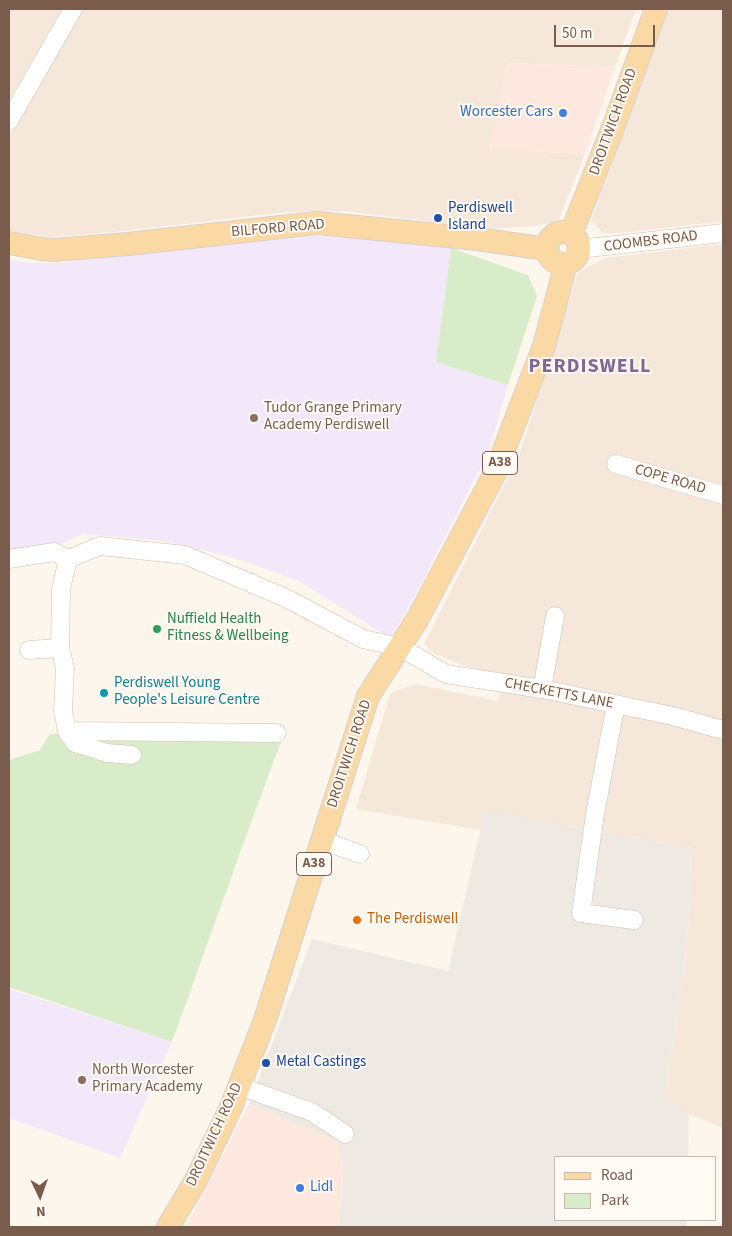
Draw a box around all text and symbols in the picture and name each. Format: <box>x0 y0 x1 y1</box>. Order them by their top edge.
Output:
scale bar <box>557 15 658 47</box>
text: 50 m <box>562 23 592 44</box>
street label: DROITWICH ROAD <box>586 66 642 178</box>
place label: Worcester Cars <box>460 104 553 122</box>
marker: Worcester Cars <box>557 107 569 119</box>
place label: Perdiswell Island <box>448 200 513 235</box>
marker: Perdiswell Island <box>432 212 444 224</box>
street label: BILFORD ROAD <box>231 216 325 242</box>
street label: COOMBS ROAD <box>603 227 699 257</box>
district label: PERDISWELL <box>527 356 653 380</box>
place label: Tudor Grange Primary Academy Perdiswell <box>264 400 402 435</box>
marker: Tudor Grange Primary Academy Perdiswell <box>248 412 260 424</box>
road number: A38 <box>482 452 518 474</box>
street label: COPE ROAD <box>632 461 708 499</box>
place label: Nuffield Health Fitness & Wellbeing <box>167 611 289 646</box>
marker: Nuffield Health Fitness & Wellbeing <box>151 623 163 635</box>
place label: Perdiswell Young People's Leisure Centre <box>114 675 260 710</box>
street label: CHECKETTS LANE <box>503 675 615 713</box>
marker: Perdiswell Young People's Leisure Centre <box>98 687 110 699</box>
street label: DROITWICH ROAD <box>324 698 376 810</box>
road number: A38 <box>296 852 332 876</box>
place label: The Perdiswell <box>367 911 458 929</box>
marker: The Perdiswell <box>351 914 363 926</box>
place label: Metal Castings <box>276 1054 366 1072</box>
marker: Metal Castings <box>260 1057 272 1069</box>
place label: North Worcester Primary Academy <box>92 1062 203 1097</box>
marker: North Worcester Primary Academy <box>76 1074 88 1086</box>
street label: DROITWICH ROAD <box>183 1080 247 1190</box>
legend <box>554 1156 717 1221</box>
text: Road <box>601 1165 633 1186</box>
north arrow <box>15 1171 65 1221</box>
place label: Lidl <box>310 1179 333 1197</box>
marker: Lidl <box>294 1182 306 1194</box>
text: Park <box>601 1190 629 1211</box>
text: N <box>36 1201 46 1221</box>

